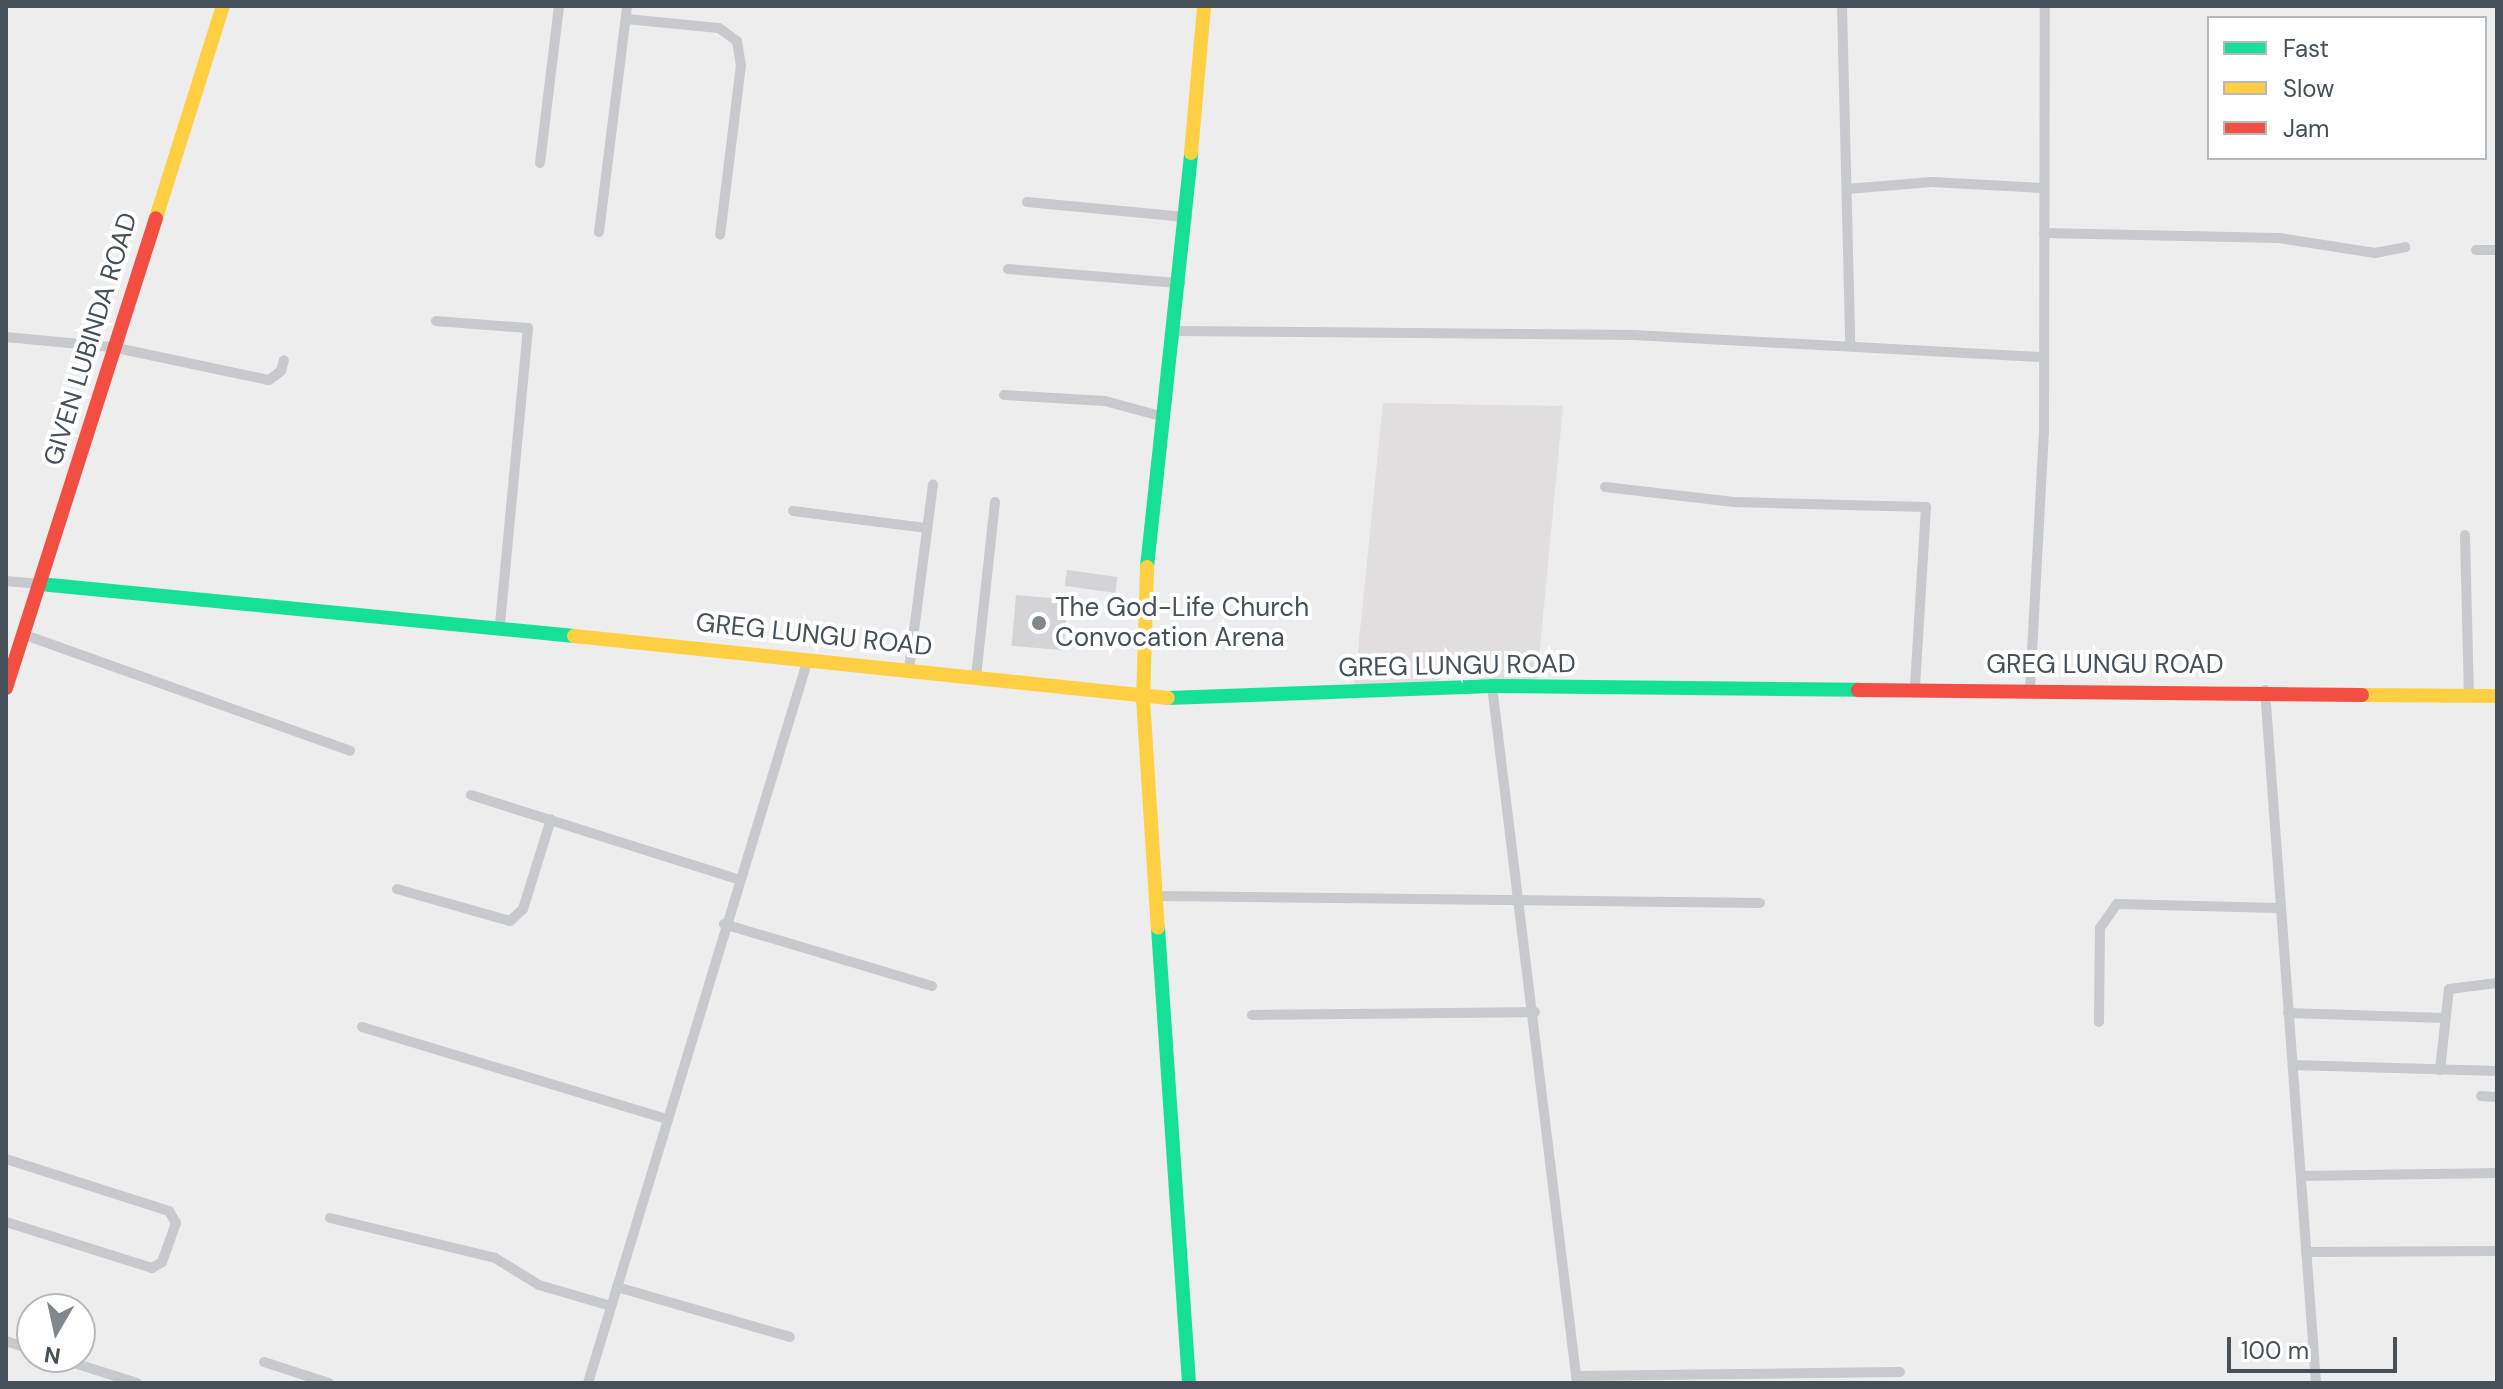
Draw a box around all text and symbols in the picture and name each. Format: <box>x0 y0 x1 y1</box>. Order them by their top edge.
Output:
legend <box>2207 16 2487 160</box>
text: Fast <box>2283 33 2329 64</box>
text: Slow <box>2283 73 2334 104</box>
text: Jam <box>2283 113 2329 144</box>
street label: GIVEN LUBINDA ROAD <box>38 209 144 469</box>
place label: The God-Life Church Convocation Arena <box>1055 592 1309 654</box>
street label: GREG LUNGU ROAD <box>694 607 934 663</box>
marker: The God-Life Church Convocation Arena <box>1030 614 1048 632</box>
street label: GREG LUNGU ROAD <box>1338 648 1576 684</box>
street label: GREG LUNGU ROAD <box>1986 649 2224 681</box>
north arrow <box>16 1293 96 1373</box>
scale bar <box>2231 1321 2401 1371</box>
text: 100 m <box>2241 1335 2309 1366</box>
text: N <box>42 1340 63 1371</box>

